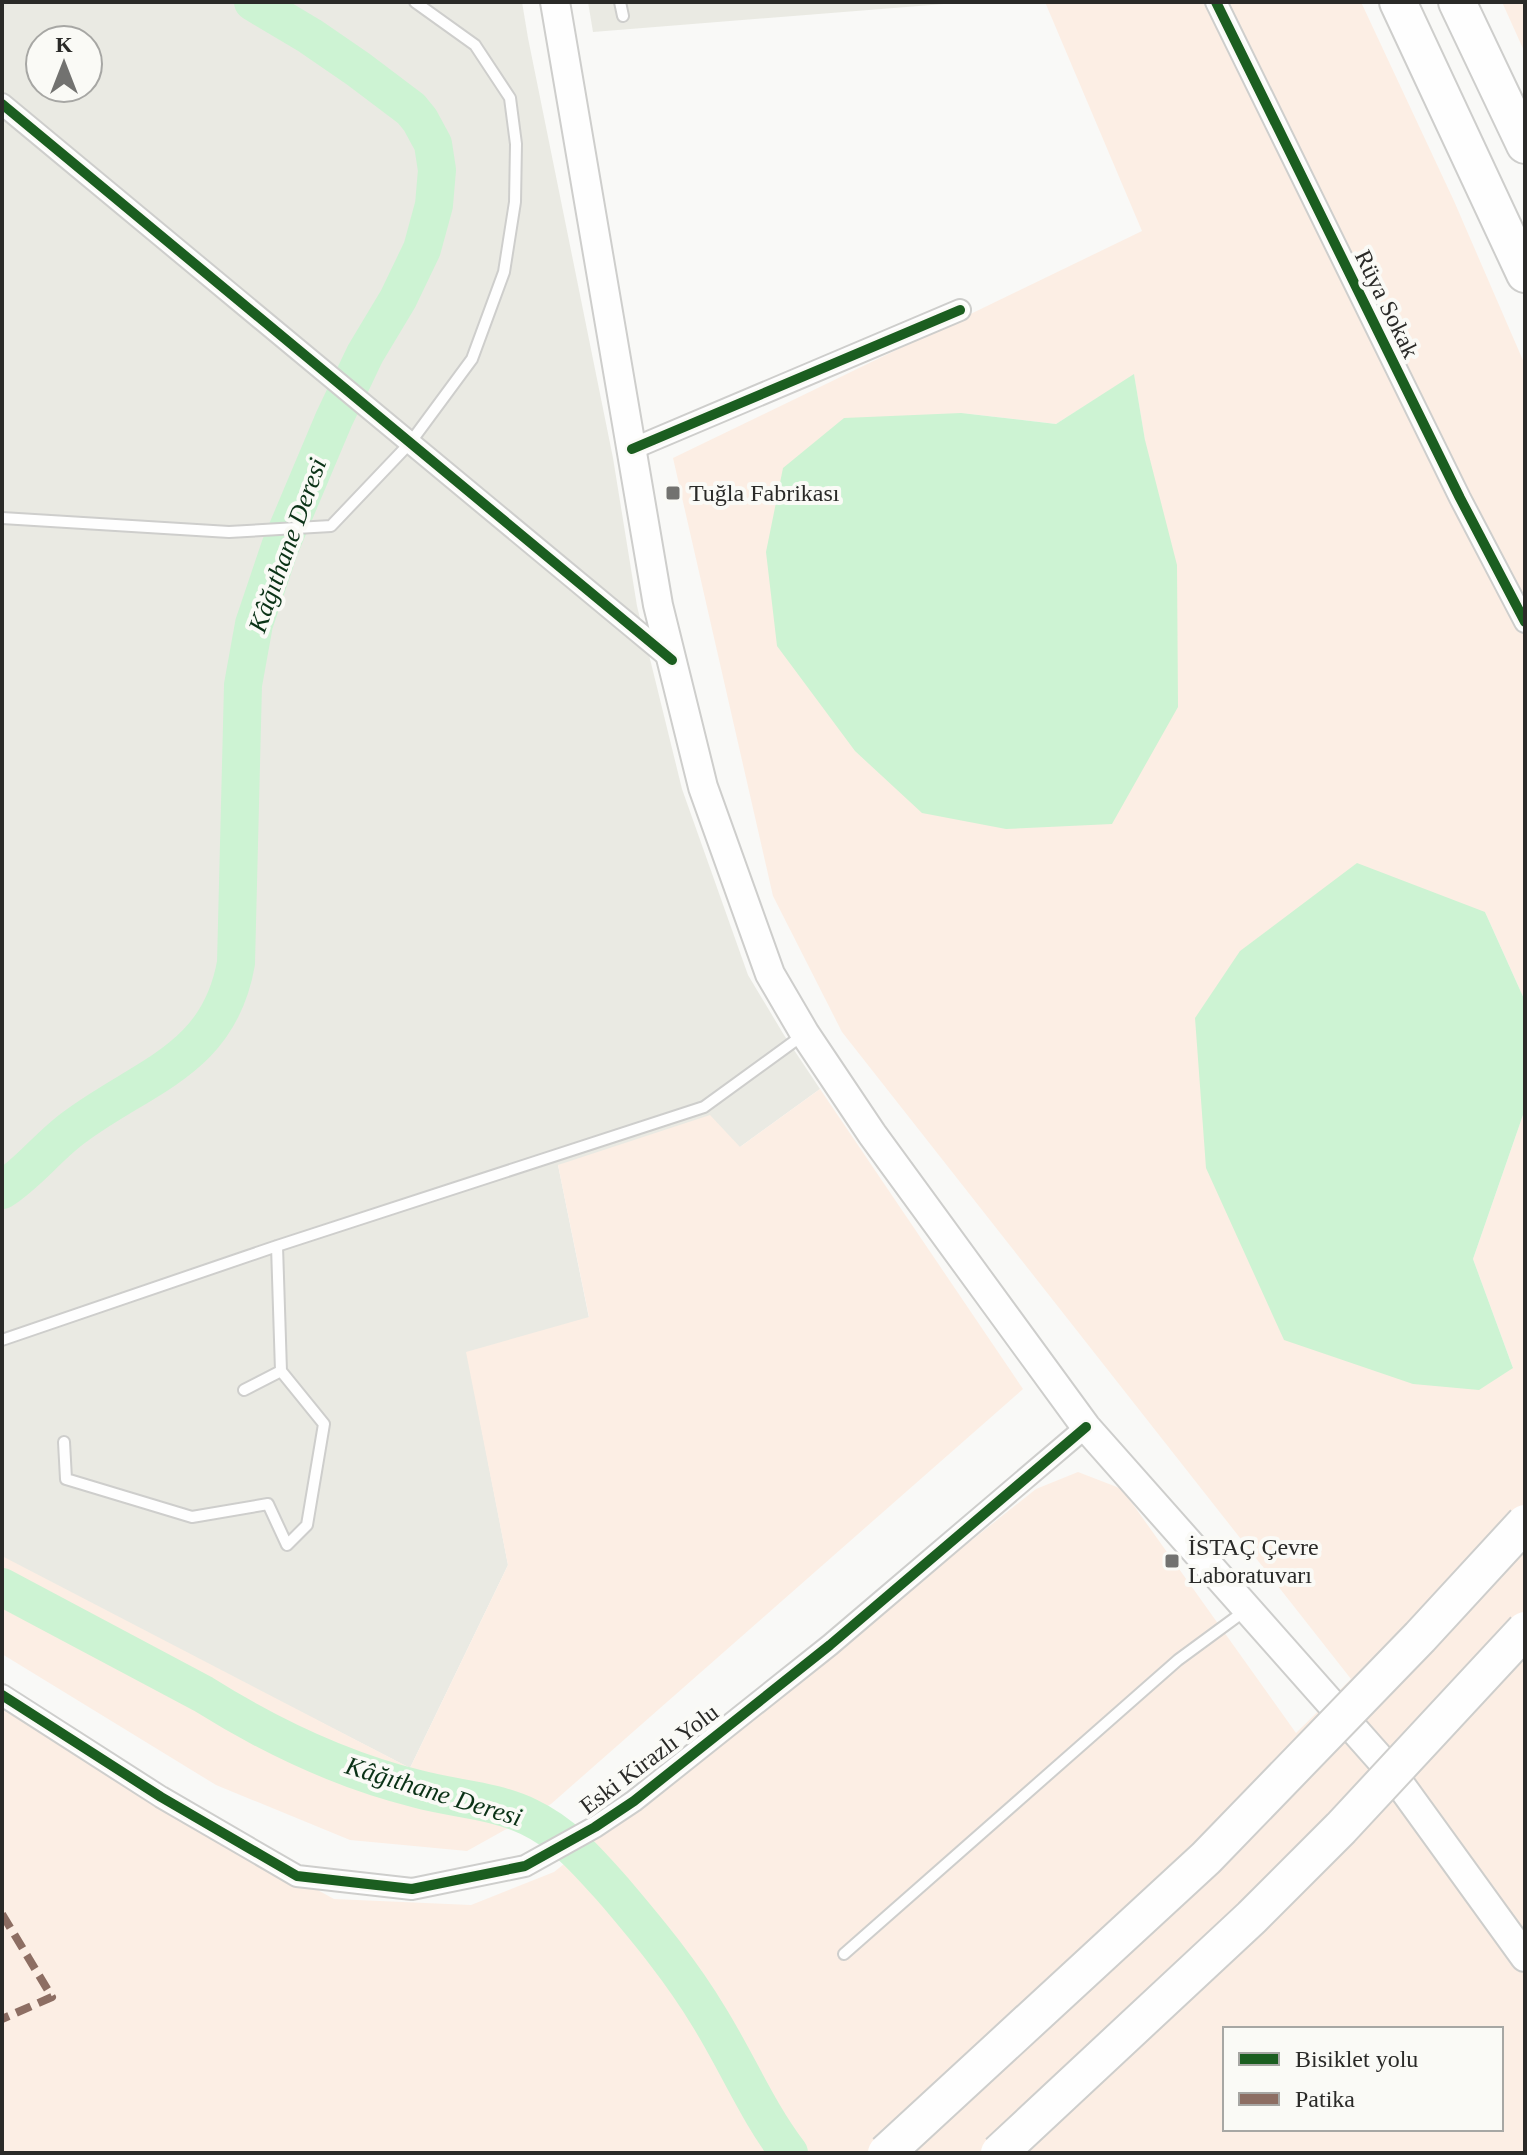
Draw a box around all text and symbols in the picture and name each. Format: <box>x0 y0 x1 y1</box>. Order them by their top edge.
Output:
north arrow <box>24 24 104 104</box>
text: K <box>55 32 73 57</box>
street label: Rüya Sokak <box>1350 246 1424 362</box>
water label: Kâğıthane Deresi <box>242 454 332 637</box>
place label: Tuğla Fabrikası <box>689 480 840 506</box>
marker: Tuğla Fabrikası <box>664 484 682 502</box>
place label: İSTAÇ Çevre Laboratuvarı <box>1188 1534 1319 1588</box>
marker: İSTAÇ Çevre Laboratuvarı <box>1163 1552 1181 1570</box>
street label: Eski Kirazlı Yolu <box>575 1699 723 1819</box>
water label: Kâğıthane Deresi <box>341 1751 526 1832</box>
legend <box>1223 2027 1503 2131</box>
text: Bisiklet yolu <box>1295 2046 1418 2072</box>
text: Patika <box>1295 2086 1355 2112</box>

